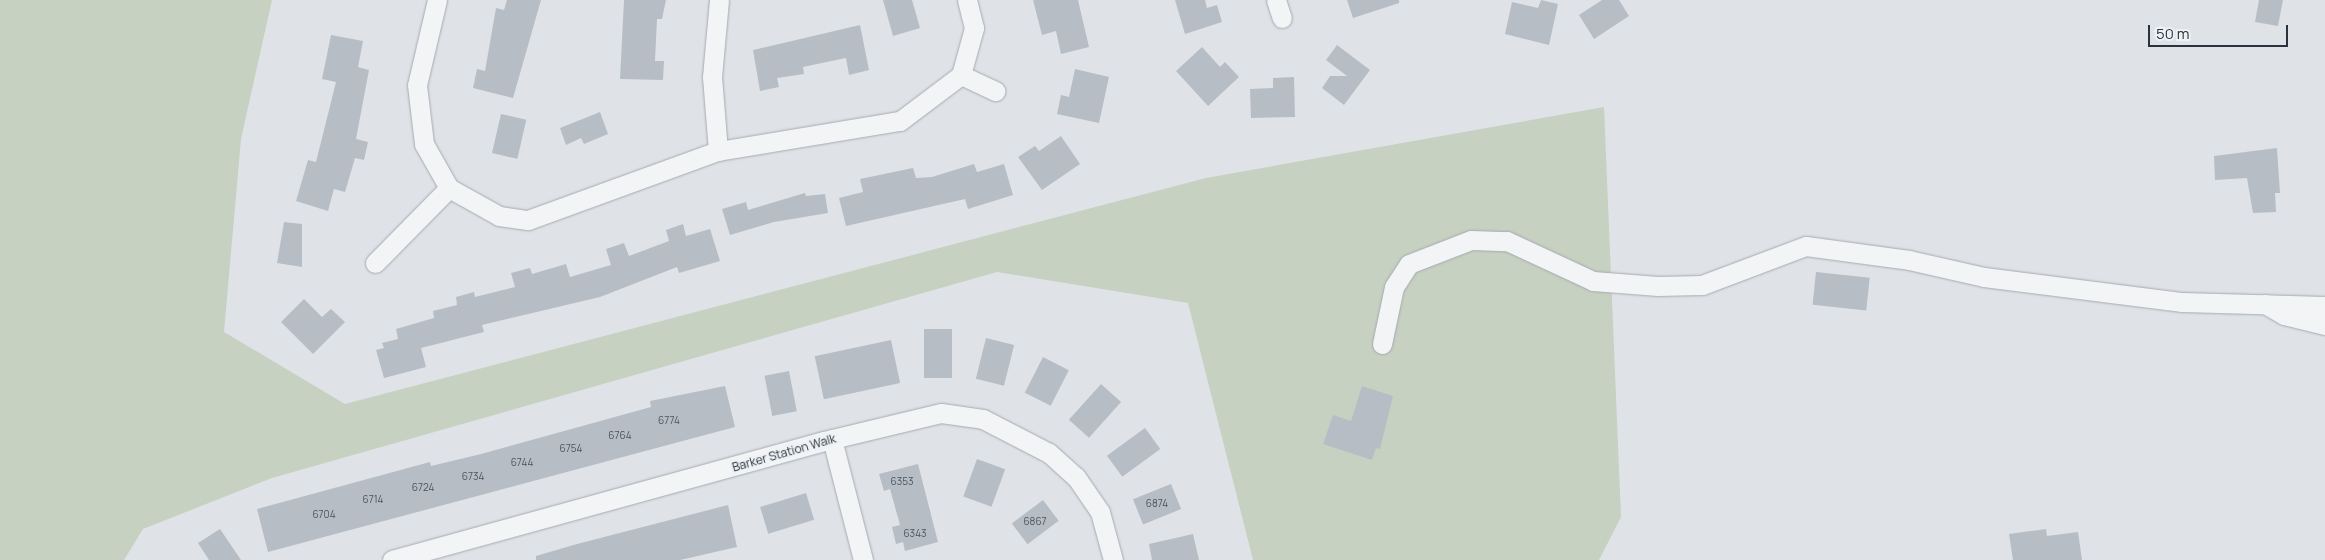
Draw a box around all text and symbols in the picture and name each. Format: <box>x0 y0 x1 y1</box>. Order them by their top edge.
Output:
scale bar <box>2150 15 2290 47</box>
text: 50 m <box>2156 23 2190 44</box>
house number: 6774 <box>658 415 680 427</box>
house number: 6764 <box>608 430 632 442</box>
street label: Barker Station Walk <box>731 431 837 475</box>
house number: 6754 <box>560 443 582 455</box>
house number: 6744 <box>511 457 533 469</box>
house number: 6734 <box>462 471 484 483</box>
house number: 6353 <box>890 476 914 488</box>
house number: 6724 <box>412 482 434 494</box>
house number: 6714 <box>362 494 384 506</box>
house number: 6874 <box>1146 498 1168 510</box>
house number: 6704 <box>312 509 336 521</box>
house number: 6867 <box>1023 516 1047 528</box>
house number: 6343 <box>903 528 927 540</box>

